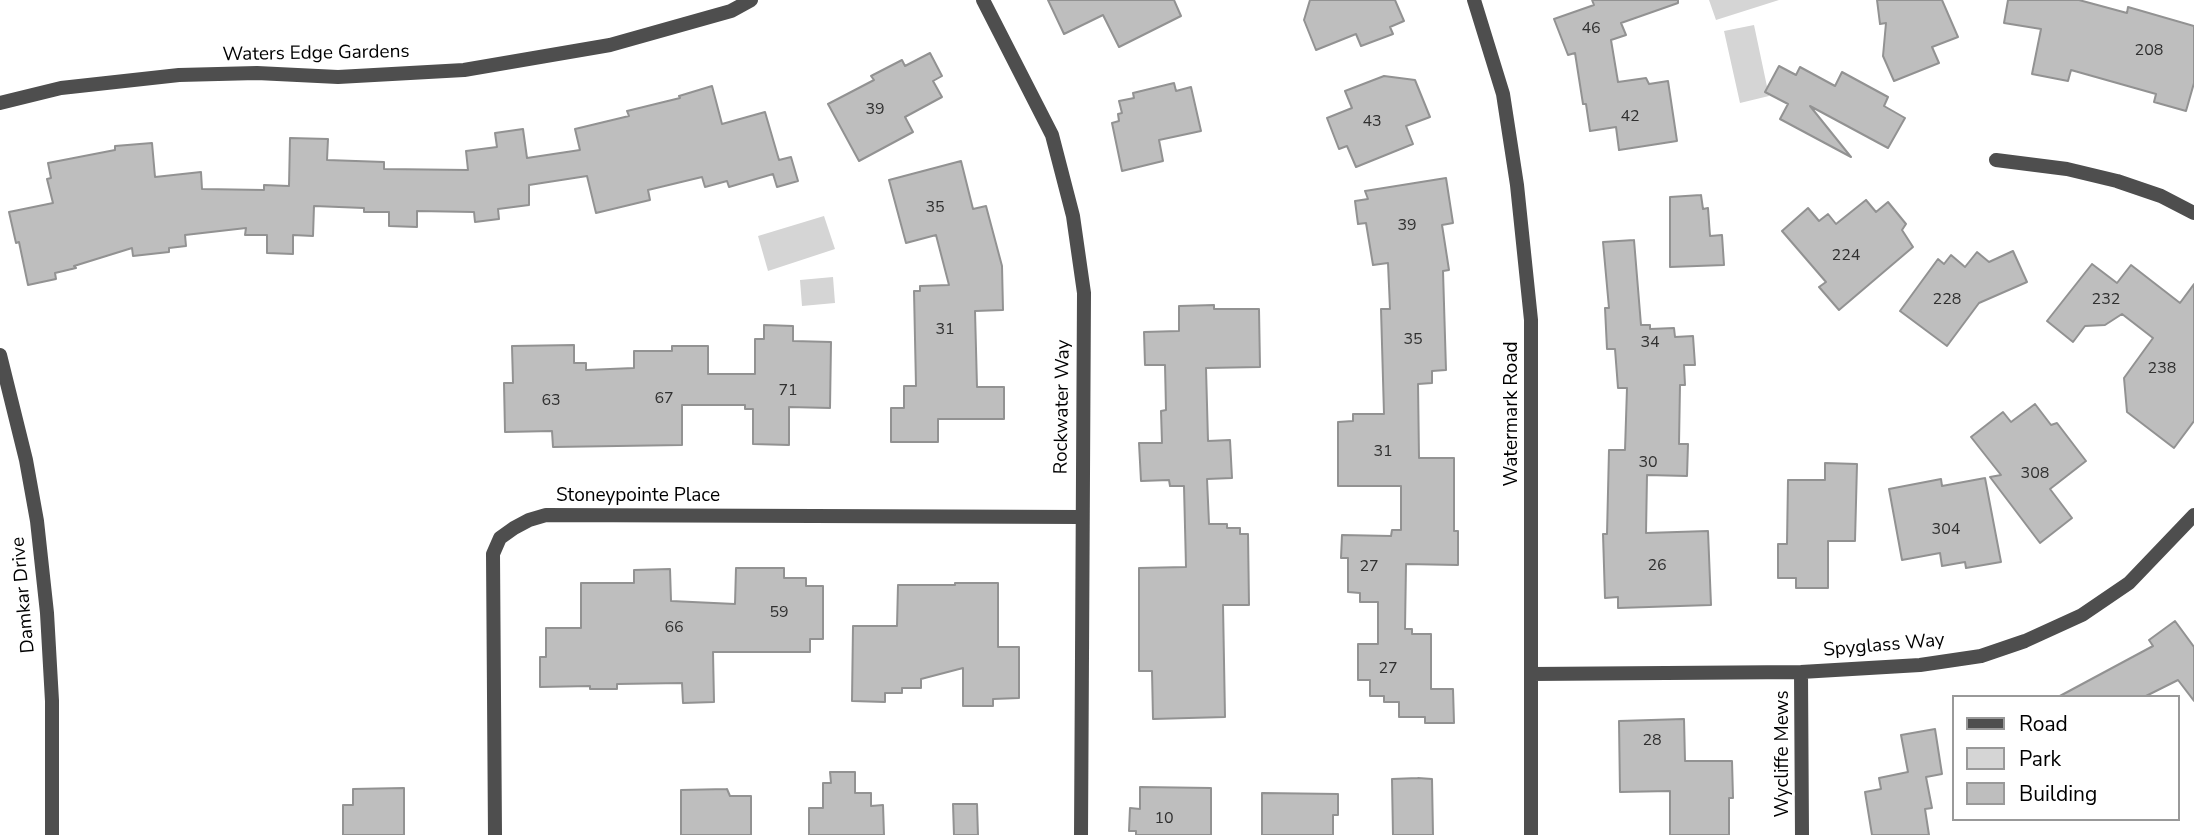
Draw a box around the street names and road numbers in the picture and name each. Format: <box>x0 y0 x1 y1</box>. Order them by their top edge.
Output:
street label: Waters Edge Gardens <box>222 41 410 67</box>
street label: Rockwater Way <box>1050 339 1076 475</box>
street label: Watermark Road <box>1501 341 1523 487</box>
street label: Stoneypointe Place <box>556 485 720 507</box>
street label: Damkar Drive <box>8 536 40 654</box>
street label: Spyglass Way <box>1822 629 1946 663</box>
street label: Wycliffe Mews <box>1772 690 1794 818</box>

